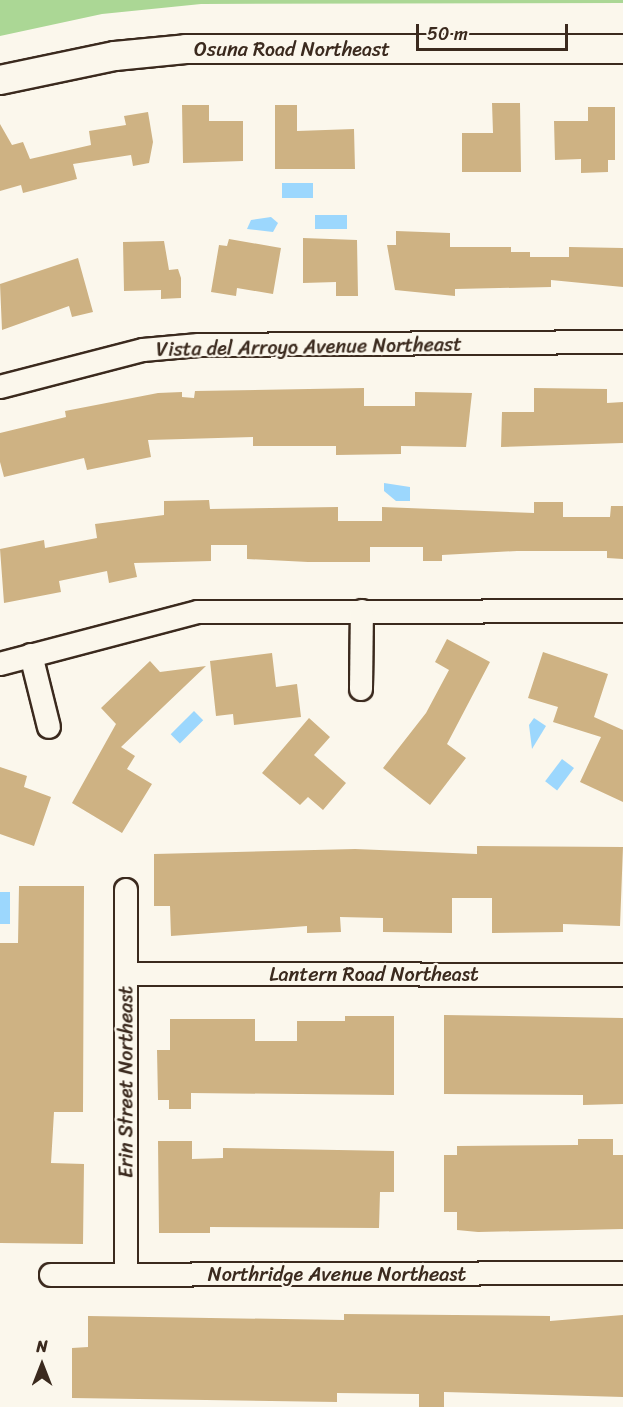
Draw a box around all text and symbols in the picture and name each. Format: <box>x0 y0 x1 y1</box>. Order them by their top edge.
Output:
scale bar <box>419 12 570 50</box>
text: 50 m <box>427 18 468 50</box>
street label: Osuna Road Northeast <box>194 37 390 61</box>
street label: Vista del Arroyo Avenue Northeast <box>156 332 462 362</box>
street label: Lantern Road Northeast <box>268 962 480 986</box>
street label: Erin Street Northeast <box>114 985 138 1179</box>
street label: Northridge Avenue Northeast <box>207 1262 467 1286</box>
text: N <box>36 1332 48 1361</box>
north arrow <box>12 1335 72 1395</box>

